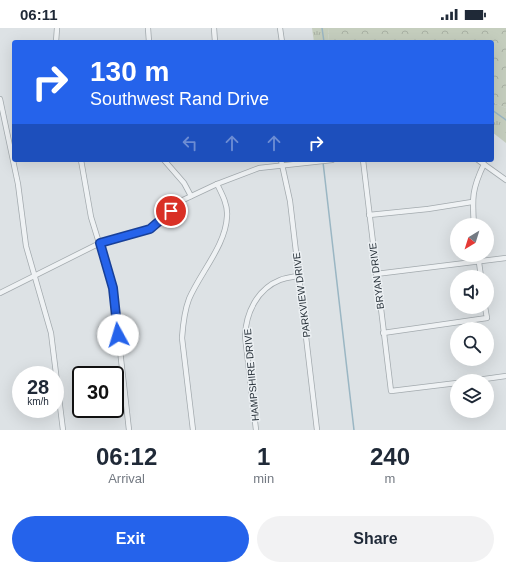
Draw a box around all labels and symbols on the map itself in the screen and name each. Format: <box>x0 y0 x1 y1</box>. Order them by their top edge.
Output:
pin <box>154 194 188 228</box>
north arrow <box>450 218 494 262</box>
street label: BRYAN DRIVE <box>367 242 386 310</box>
street label: PARKVIEW DRIVE <box>291 252 312 338</box>
position arrow <box>97 314 139 356</box>
street label: HAMPSHIRE DRIVE <box>242 328 261 422</box>
speed limit sign: 30 <box>72 366 124 418</box>

